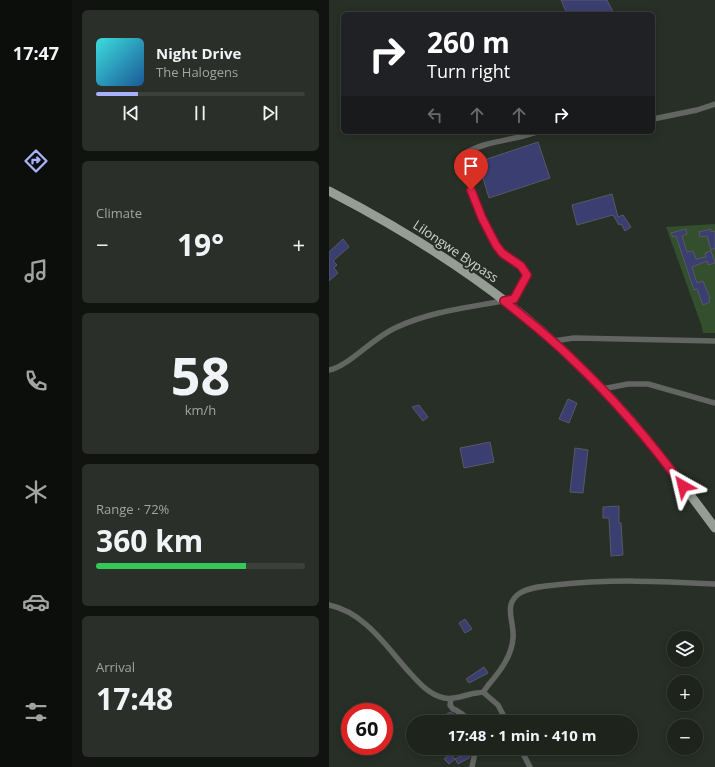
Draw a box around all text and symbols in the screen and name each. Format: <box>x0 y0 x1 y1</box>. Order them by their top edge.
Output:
text: 260 m <box>427 23 510 61</box>
icon: right <box>361 28 413 80</box>
text: 17:47 <box>13 41 59 65</box>
text: Night Drive <box>156 43 241 63</box>
text: Turn right <box>427 59 510 83</box>
text: The Halogens <box>156 63 238 81</box>
icon: previous <box>120 102 142 124</box>
icon: pause <box>189 102 211 124</box>
icon: next <box>259 102 281 124</box>
icon: left <box>424 104 446 126</box>
icon: ahead <box>466 104 488 126</box>
icon: ahead <box>508 104 530 126</box>
icon: right <box>550 104 572 126</box>
icon: directions <box>22 147 50 175</box>
pin <box>454 149 488 190</box>
icon: arrive <box>460 155 482 177</box>
text: Climate <box>96 204 142 222</box>
street label: Lilongwe Bypass <box>410 216 502 286</box>
text: 19° <box>177 224 224 265</box>
text: − <box>96 229 109 259</box>
text: + <box>292 229 305 259</box>
icon: music <box>22 257 50 285</box>
text: 58 <box>171 339 230 410</box>
icon: phone <box>22 367 50 395</box>
text: km/h <box>185 401 216 419</box>
position arrow <box>662 465 704 507</box>
icon: climate <box>22 478 50 506</box>
text: Range · 72% <box>96 500 169 518</box>
text: 360 km <box>96 520 203 561</box>
icon: car <box>22 588 50 616</box>
map controls <box>667 631 703 755</box>
button: layers <box>667 631 703 667</box>
text: Arrival <box>96 658 135 676</box>
button: + <box>667 675 703 711</box>
text: 17:48 <box>96 678 173 719</box>
icon: filters <box>22 698 50 726</box>
speed limit sign: 60 <box>341 703 393 755</box>
button: − <box>667 719 703 755</box>
text: 17:48 · 1 min · 410 m <box>448 725 596 745</box>

